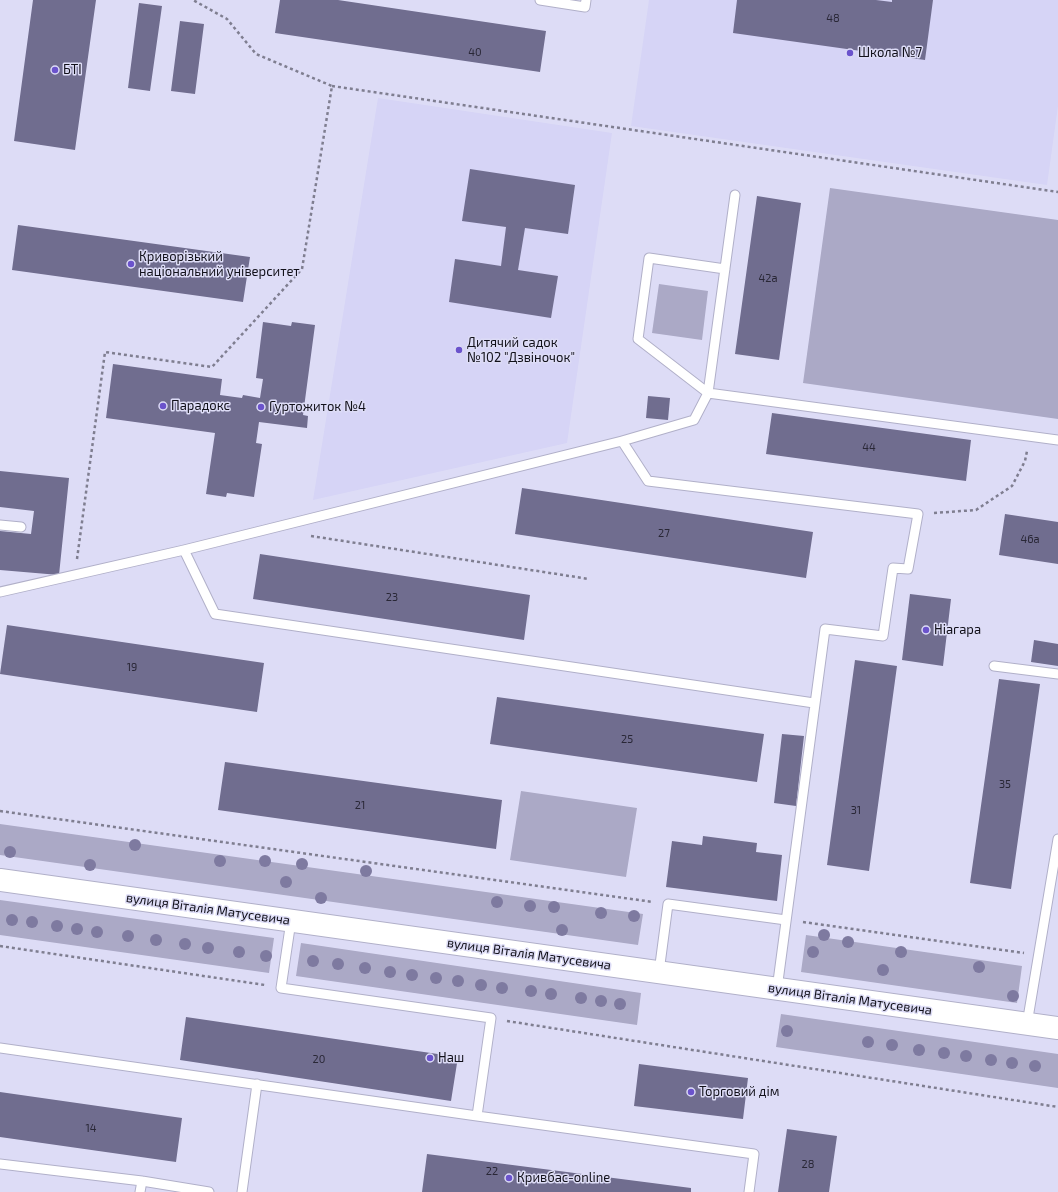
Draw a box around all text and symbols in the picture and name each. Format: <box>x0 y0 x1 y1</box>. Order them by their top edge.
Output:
house number: 48 <box>826 11 840 25</box>
house number: 40 <box>468 45 482 59</box>
place label: Школа №7 <box>858 45 922 61</box>
marker: Школа №7 <box>845 48 855 58</box>
place label: БТІ <box>63 62 82 78</box>
marker: БТІ <box>50 65 60 75</box>
place label: Криворізький національний університет <box>139 249 300 280</box>
marker: Криворізький національний університет <box>126 259 136 269</box>
house number: 42а <box>758 271 778 285</box>
place label: Дитячий садок №102 "Дзвіночок" <box>467 335 575 366</box>
marker: Дитячий садок №102 "Дзвіночок" <box>454 345 464 355</box>
place label: Парадокс <box>171 398 230 414</box>
place label: Гуртожиток №4 <box>269 399 366 415</box>
marker: Парадокс <box>158 401 168 411</box>
marker: Гуртожиток №4 <box>256 402 266 412</box>
house number: 44 <box>862 440 876 454</box>
house number: 27 <box>658 526 670 540</box>
house number: 46а <box>1020 532 1040 546</box>
house number: 23 <box>386 590 398 604</box>
place label: Ніагара <box>934 622 981 638</box>
marker: Ніагара <box>921 625 931 635</box>
house number: 19 <box>127 660 137 674</box>
house number: 25 <box>621 732 633 746</box>
house number: 35 <box>999 777 1011 791</box>
house number: 21 <box>355 798 365 812</box>
house number: 31 <box>851 803 861 817</box>
street label: вулиця Віталія Матусевича <box>125 890 291 928</box>
street label: вулиця Віталія Матусевича <box>446 935 612 973</box>
street label: вулиця Віталія Матусевича <box>767 980 933 1018</box>
place label: Наш <box>438 1050 464 1066</box>
house number: 20 <box>313 1052 325 1066</box>
marker: Наш <box>425 1053 435 1063</box>
place label: Торговий дім <box>699 1084 779 1100</box>
marker: Торговий дім <box>686 1087 696 1097</box>
house number: 14 <box>85 1121 97 1135</box>
house number: 28 <box>802 1157 814 1171</box>
house number: 22 <box>486 1164 498 1178</box>
place label: Кривбас-online <box>517 1170 610 1186</box>
marker: Кривбас-online <box>504 1173 514 1183</box>

